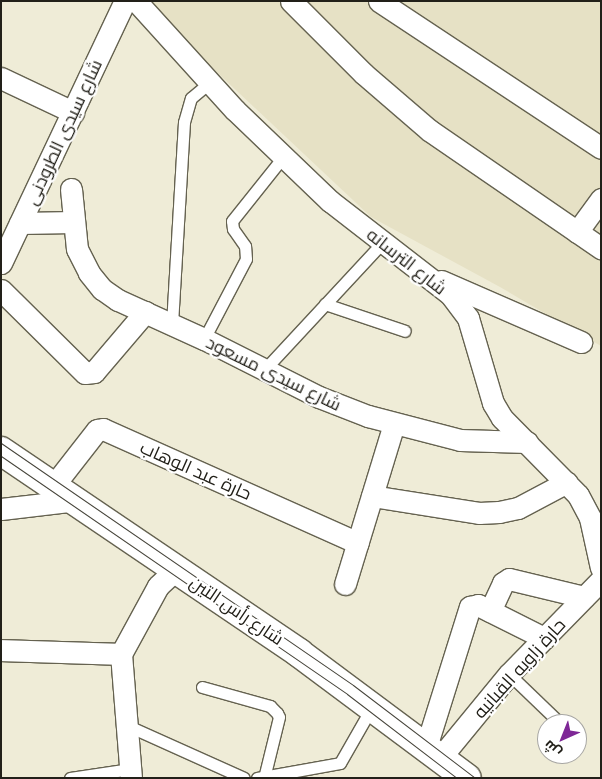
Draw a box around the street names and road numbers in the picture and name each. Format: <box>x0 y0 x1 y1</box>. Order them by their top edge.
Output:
street label: شارع سيدى الطرودنى <box>20 56 106 208</box>
street label: شارع الترسانه <box>363 223 451 299</box>
street label: شارع سيدى مسعود <box>203 331 345 415</box>
street label: حارة عبد الوهاب <box>137 436 255 504</box>
street label: شارع رأس التين <box>186 571 288 649</box>
street label: حارة زاويه القبانيه <box>469 614 569 722</box>

